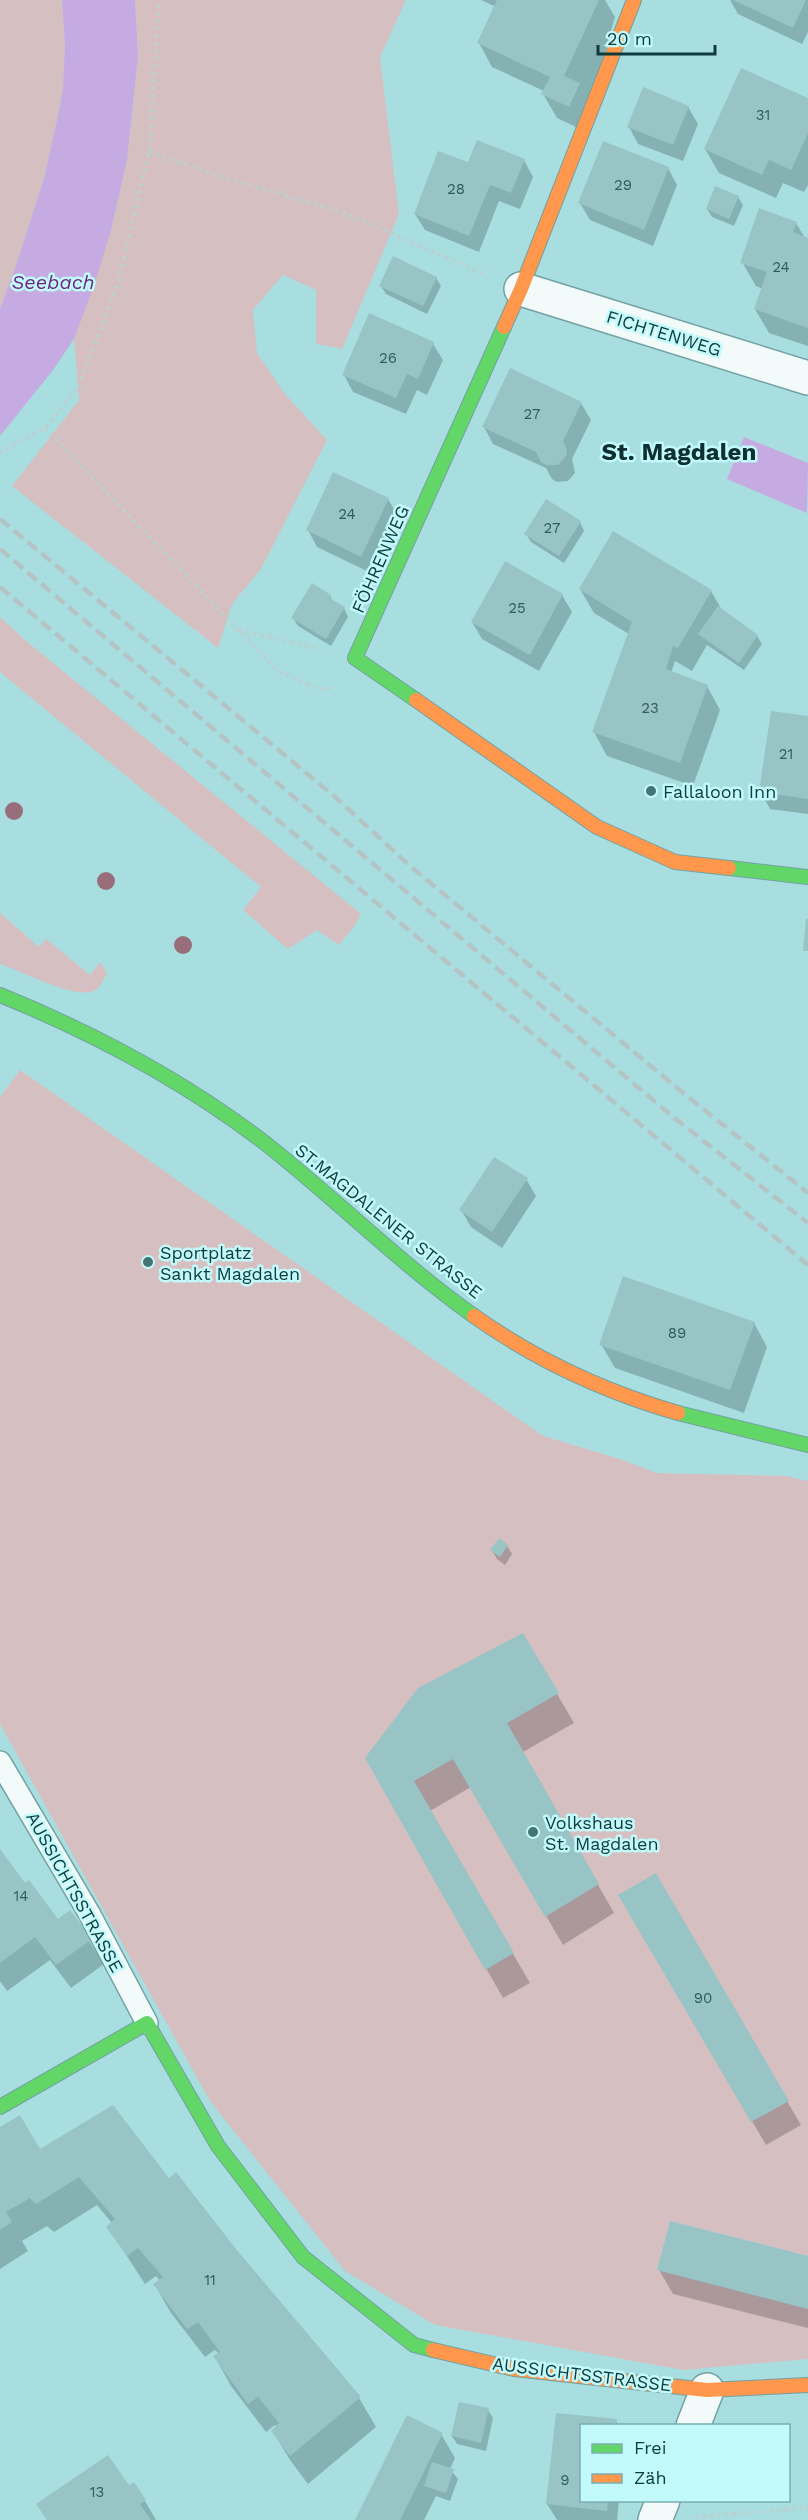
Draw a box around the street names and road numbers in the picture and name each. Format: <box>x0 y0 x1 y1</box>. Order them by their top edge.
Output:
street label: FICHTENWEG <box>604 306 724 360</box>
street label: FÖHRENWEG <box>347 502 413 616</box>
street label: ST.MAGDALENER STRASSE <box>291 1139 487 1303</box>
street label: AUSSICHTSSTRASSE <box>22 1808 128 1976</box>
street label: AUSSICHTSSTRASSE <box>491 2353 673 2395</box>

